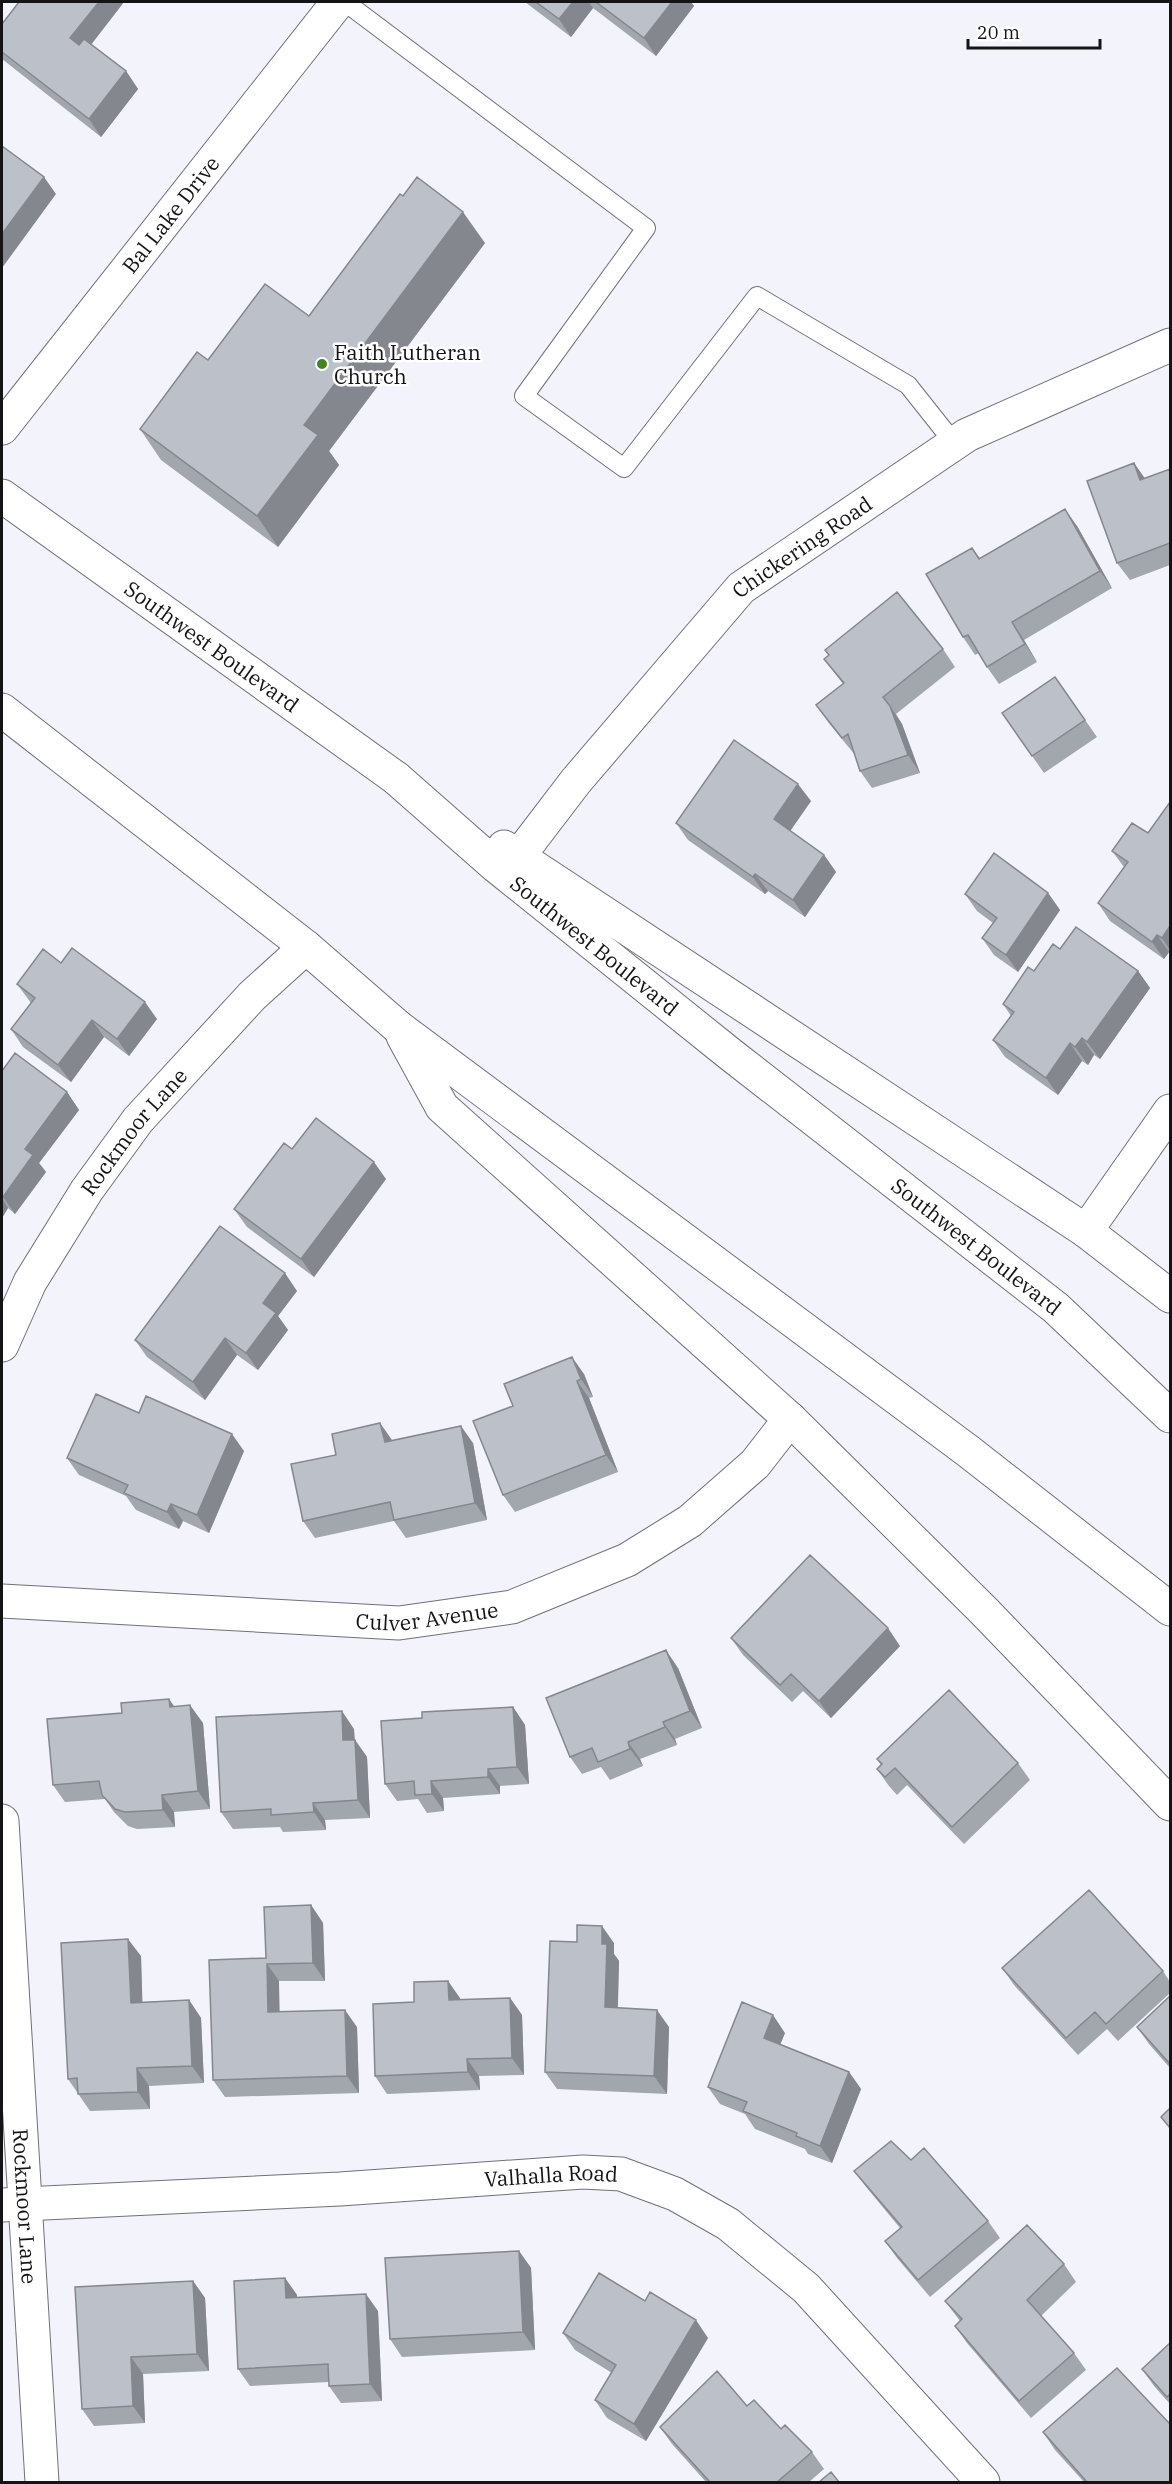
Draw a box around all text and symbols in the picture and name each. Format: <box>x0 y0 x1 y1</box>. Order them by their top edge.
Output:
scale bar <box>968 12 1100 50</box>
text: 20 m <box>977 21 1020 44</box>
street label: Bal Lake Drive <box>116 150 225 279</box>
place label: Faith Lutheran Church <box>334 338 481 390</box>
marker: Faith Lutheran Church <box>315 357 329 371</box>
street label: Chickering Road <box>725 489 877 603</box>
street label: Southwest Boulevard <box>119 574 305 718</box>
street label: Southwest Boulevard <box>505 869 685 1022</box>
street label: Rockmoor Lane <box>74 1062 193 1201</box>
street label: Southwest Boulevard <box>886 1171 1068 1321</box>
street label: Culver Avenue <box>355 1595 500 1637</box>
street label: Rockmoor Lane <box>7 2128 44 2285</box>
street label: Valhalla Road <box>483 2158 619 2193</box>

